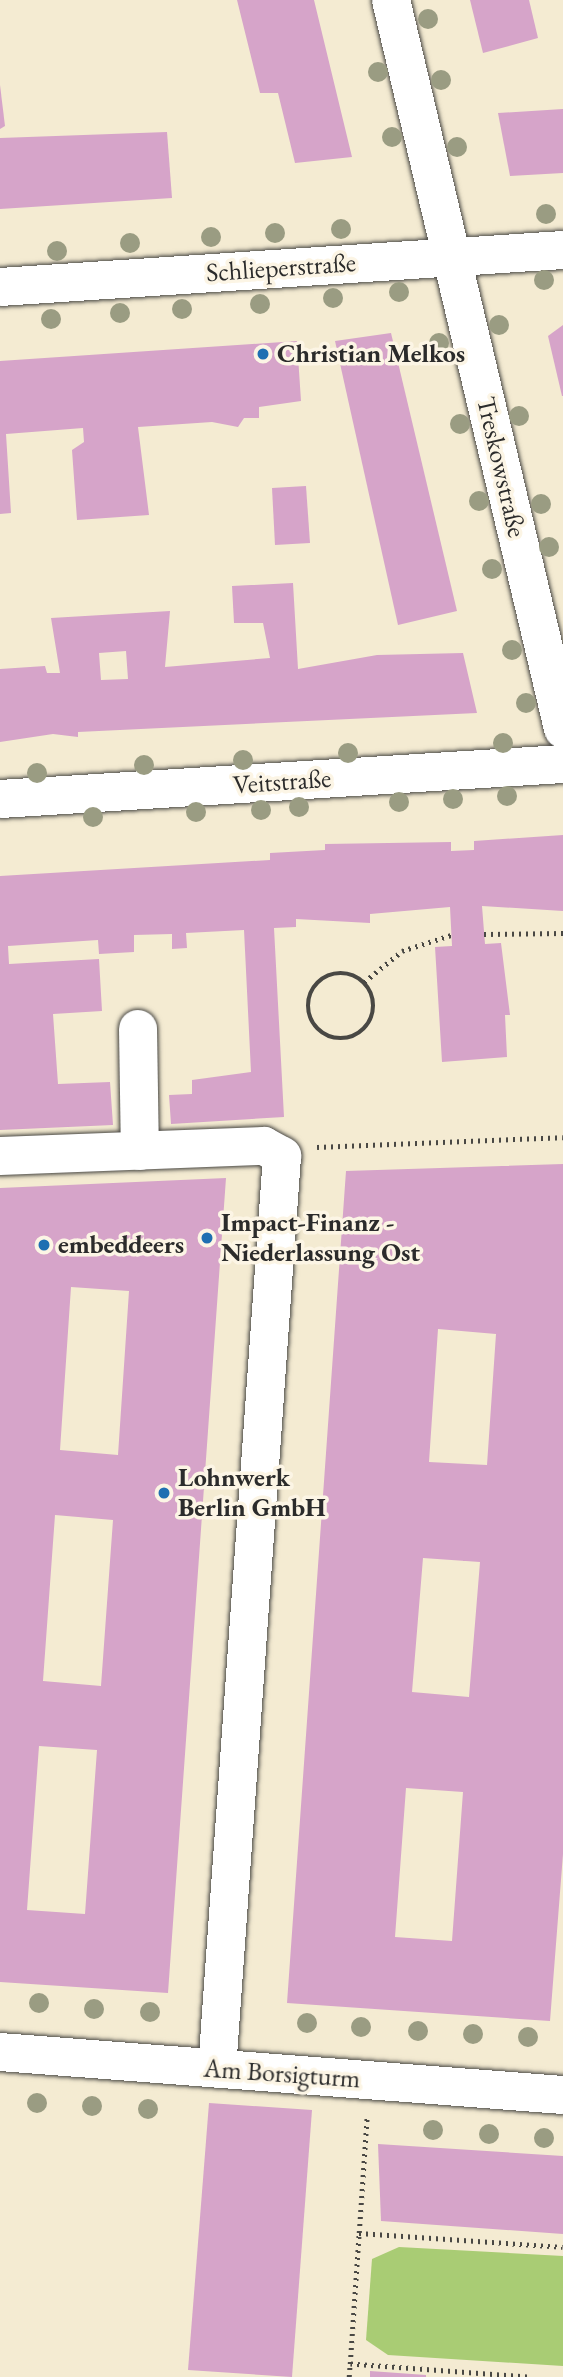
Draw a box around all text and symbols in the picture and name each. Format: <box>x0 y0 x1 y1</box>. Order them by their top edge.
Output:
street label: Schlieperstraße <box>205 247 357 289</box>
place label: Christian Melkos <box>277 338 465 370</box>
marker: Christian Melkos <box>255 346 271 362</box>
street label: Treskowstraße <box>470 394 532 540</box>
street label: Veitstraße <box>232 763 332 801</box>
place label: Impact-Finanz - Niederlassung Ost <box>221 1207 420 1268</box>
place label: embeddeers <box>58 1229 184 1261</box>
marker: Impact-Finanz - Niederlassung Ost <box>199 1230 215 1246</box>
marker: embeddeers <box>36 1237 52 1253</box>
place label: Lohnwerk Berlin GmbH <box>178 1462 326 1524</box>
marker: Lohnwerk Berlin GmbH <box>156 1485 172 1501</box>
street label: Am Borsigturm <box>203 2053 361 2095</box>

